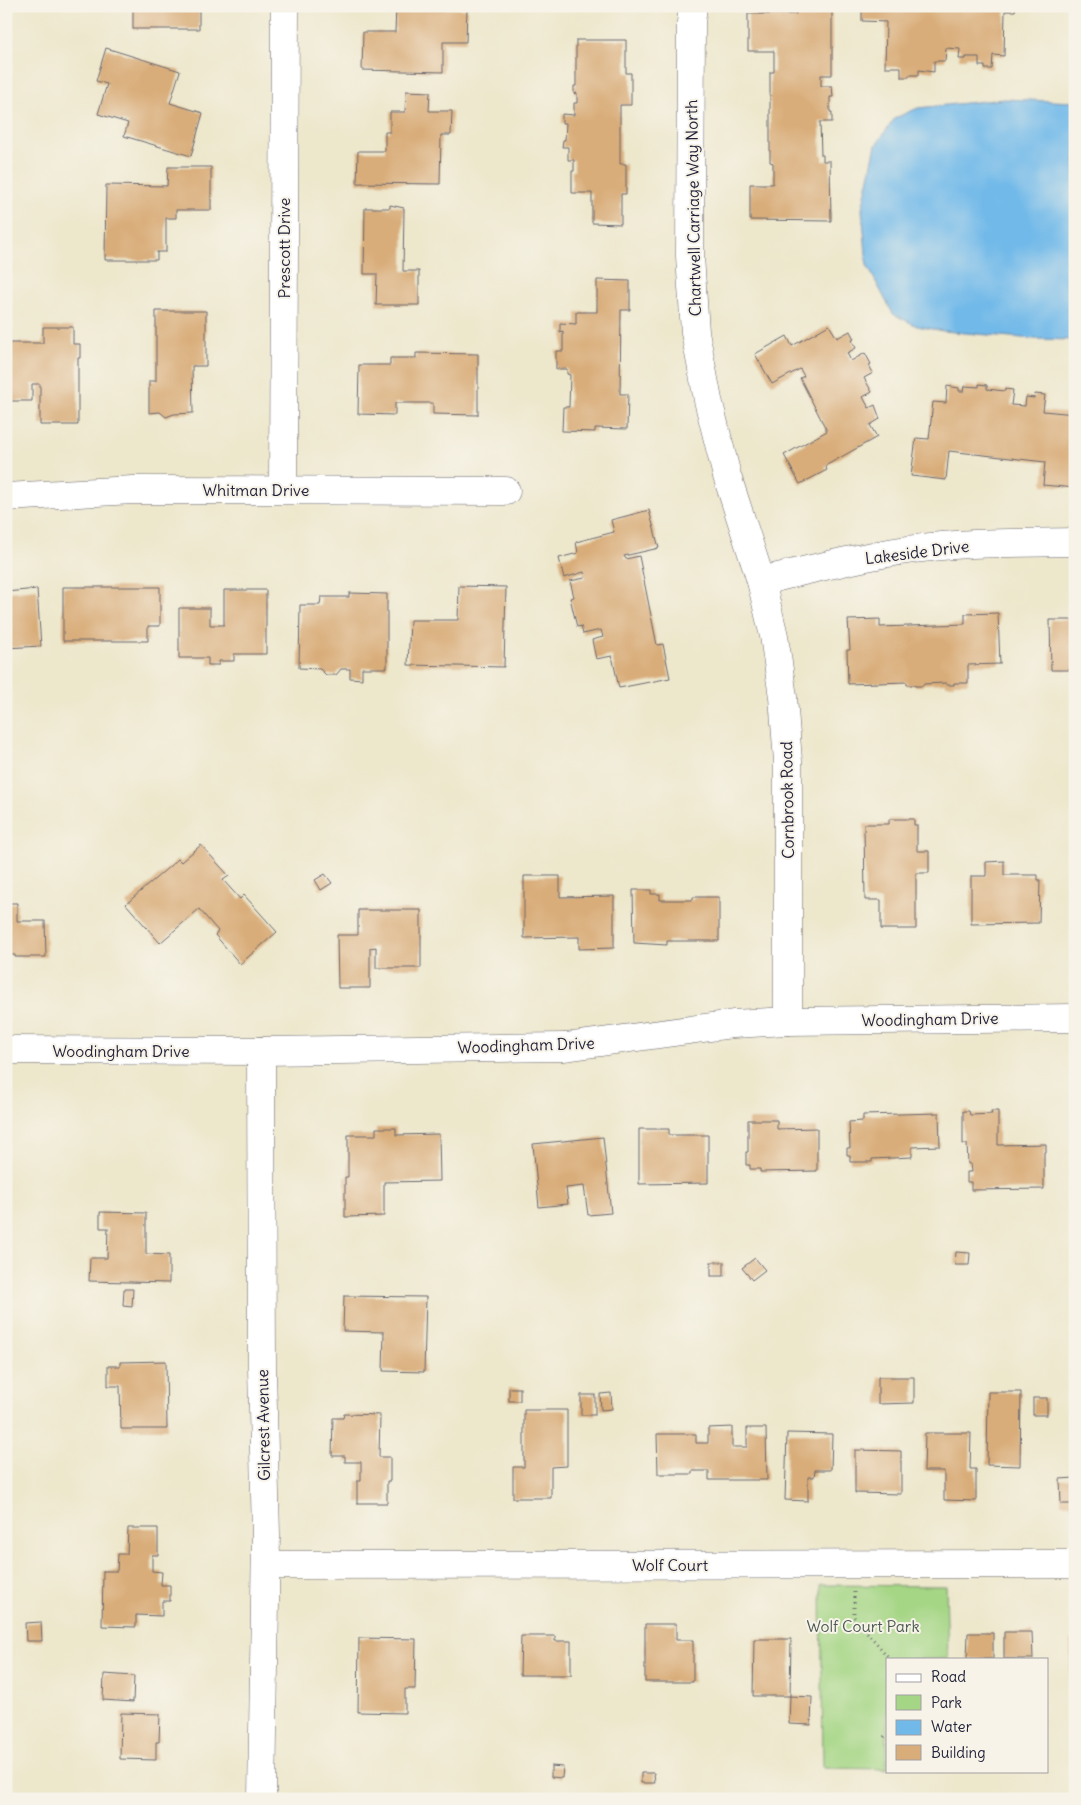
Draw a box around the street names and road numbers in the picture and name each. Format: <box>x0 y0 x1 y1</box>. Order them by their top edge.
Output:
street label: Chartwell Carriage Way North <box>681 100 705 316</box>
street label: Prescott Drive <box>274 198 294 298</box>
street label: Whitman Drive <box>203 480 309 500</box>
street label: Lakeside Drive <box>864 536 970 568</box>
street label: Cornbrook Road <box>776 741 798 859</box>
street label: Woodingham Drive <box>861 1008 999 1030</box>
street label: Woodingham Drive <box>457 1033 595 1057</box>
street label: Woodingham Drive <box>52 1041 190 1061</box>
street label: Gilcrest Avenue <box>252 1369 274 1481</box>
street label: Wolf Court <box>632 1555 709 1575</box>

